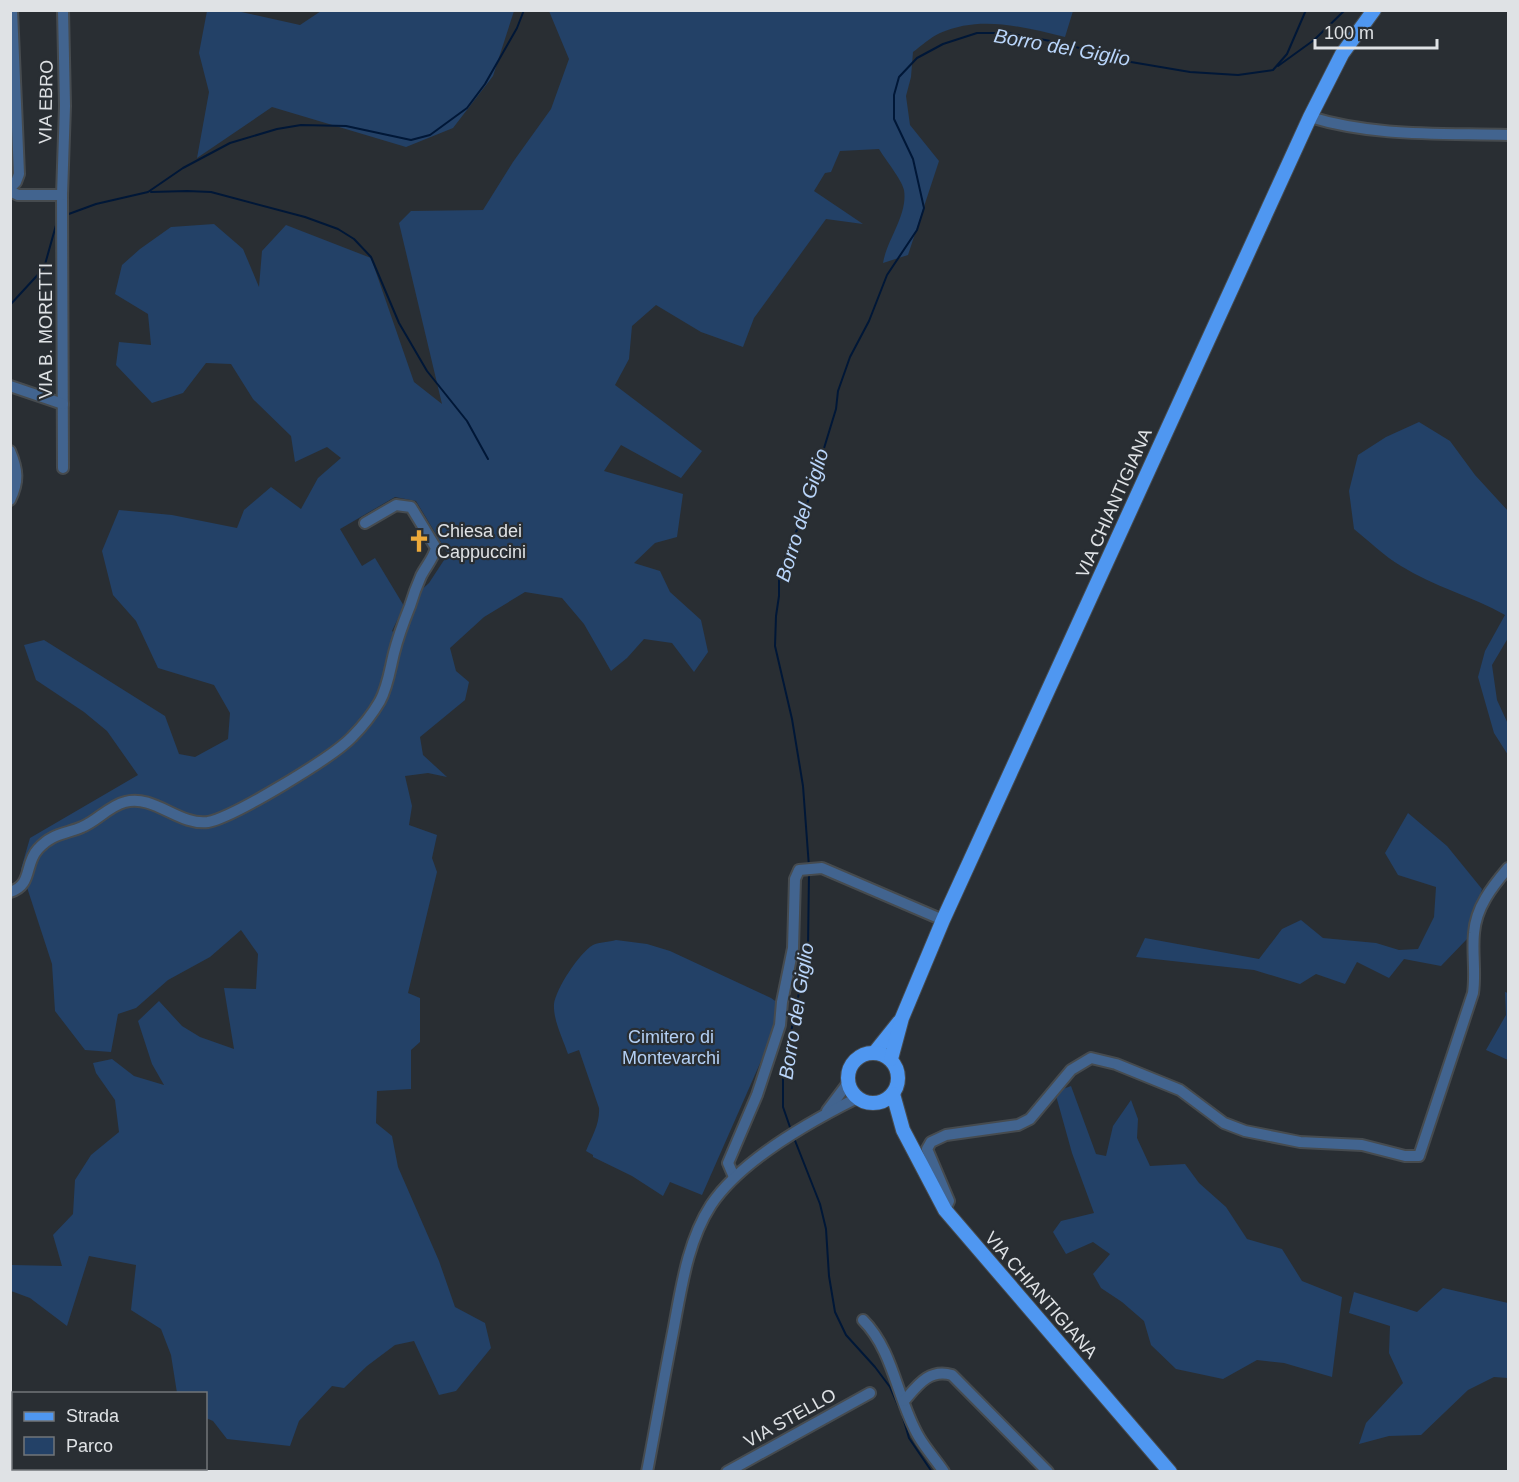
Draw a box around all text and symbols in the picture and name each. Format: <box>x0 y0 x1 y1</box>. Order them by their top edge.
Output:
scale bar <box>1315 12 1436 50</box>
text: 100 m <box>1324 23 1374 43</box>
water label: Borro del Giglio <box>992 24 1132 70</box>
street label: VIA EBRO <box>35 60 57 144</box>
street label: VIA B. MORETTI <box>36 263 56 399</box>
street label: VIA CHIANTIGIANA <box>1072 425 1156 581</box>
water label: Borro del Giglio <box>771 446 833 584</box>
place label: Chiesa dei Cappuccini <box>437 521 526 562</box>
church icon: Chiesa dei Cappuccini <box>406 528 432 554</box>
water label: Borro del Giglio <box>774 941 818 1081</box>
park label: Cimitero di Montevarchi <box>622 1027 720 1068</box>
street label: VIA CHIANTIGIANA <box>981 1228 1101 1362</box>
street label: VIA STELLO <box>741 1385 839 1451</box>
legend <box>12 1392 207 1470</box>
text: Strada <box>66 1406 120 1426</box>
text: Parco <box>66 1436 113 1456</box>

